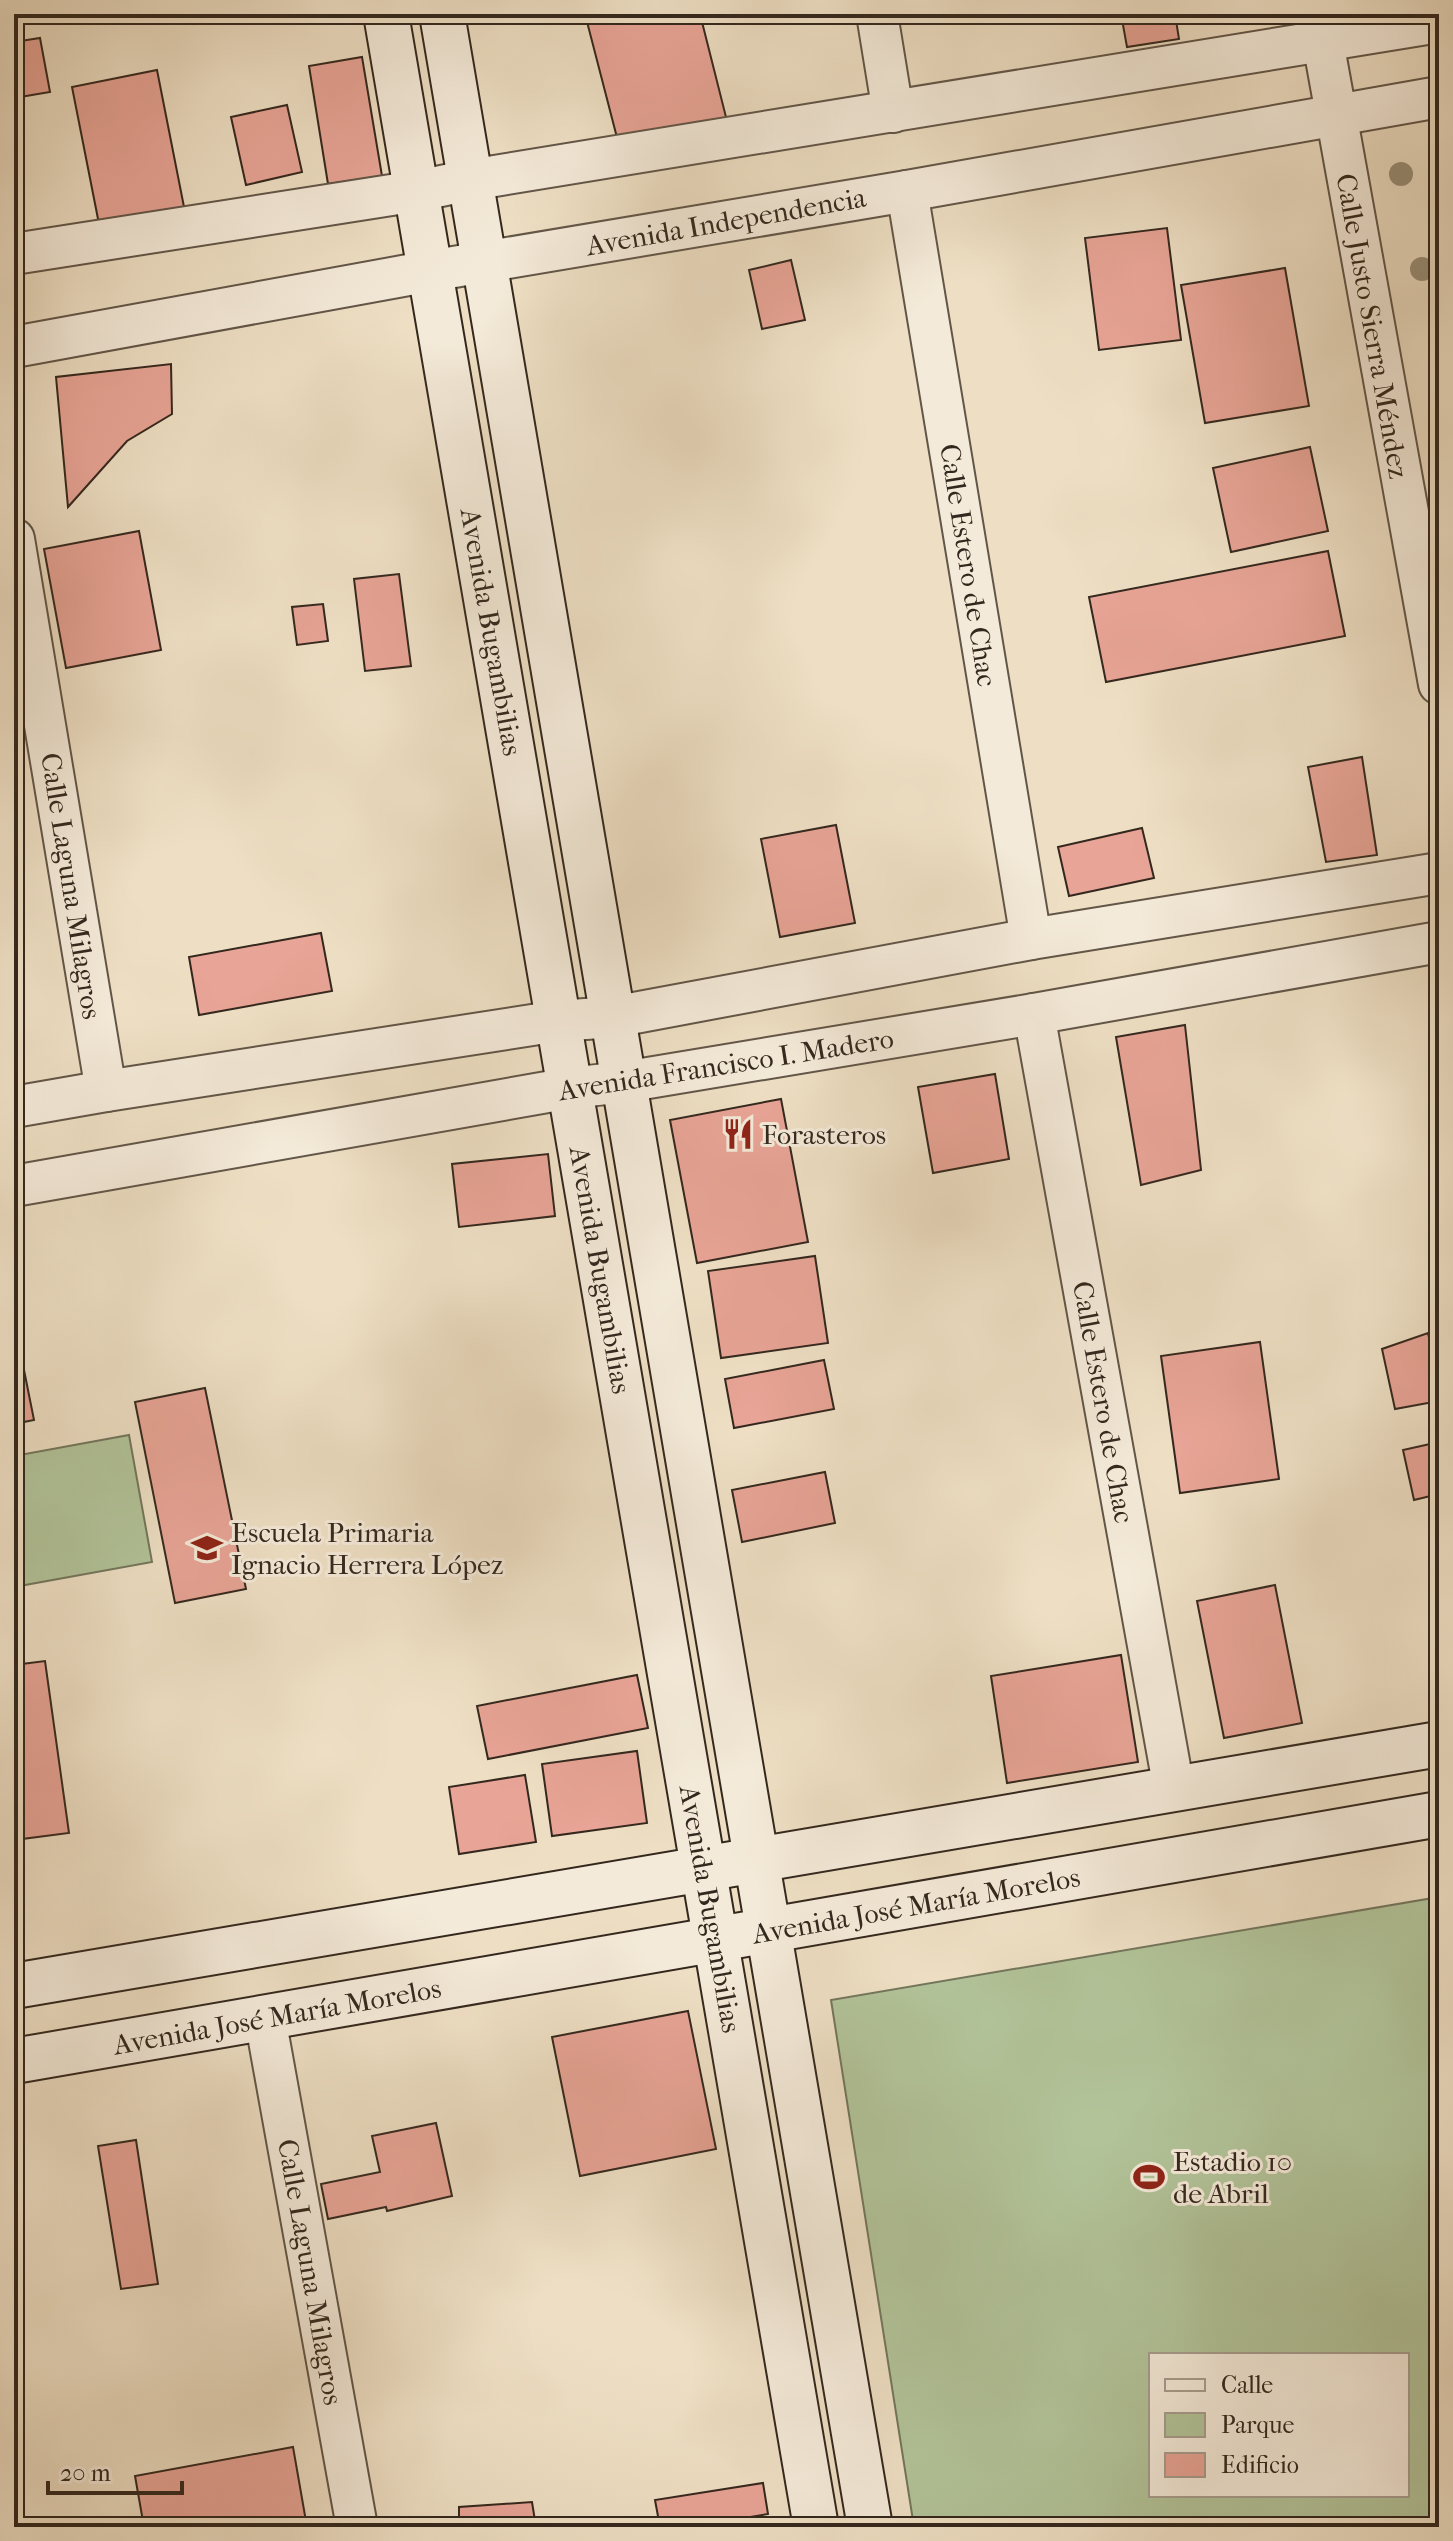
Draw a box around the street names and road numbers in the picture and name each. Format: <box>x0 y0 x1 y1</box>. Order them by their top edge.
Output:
street label: Calle Justo Sierra Méndez <box>1329 171 1416 481</box>
street label: Avenida Independencia <box>583 180 870 263</box>
street label: Calle Estero de Chac <box>933 441 1004 689</box>
street label: Avenida Bugambilias <box>453 505 530 758</box>
street label: Calle Laguna Milagros <box>34 750 109 1022</box>
street label: Avenida Francisco I. Madero <box>555 1022 896 1107</box>
street label: Avenida Bugambilias <box>562 1143 639 1396</box>
street label: Calle Estero de Chac <box>1066 1279 1141 1526</box>
street label: Avenida Bugambilias <box>672 1782 749 2035</box>
street label: Avenida José María Morelos <box>749 1860 1083 1951</box>
street label: Avenida José María Morelos <box>110 1971 444 2062</box>
street label: Calle Laguna Milagros <box>271 2137 350 2408</box>

